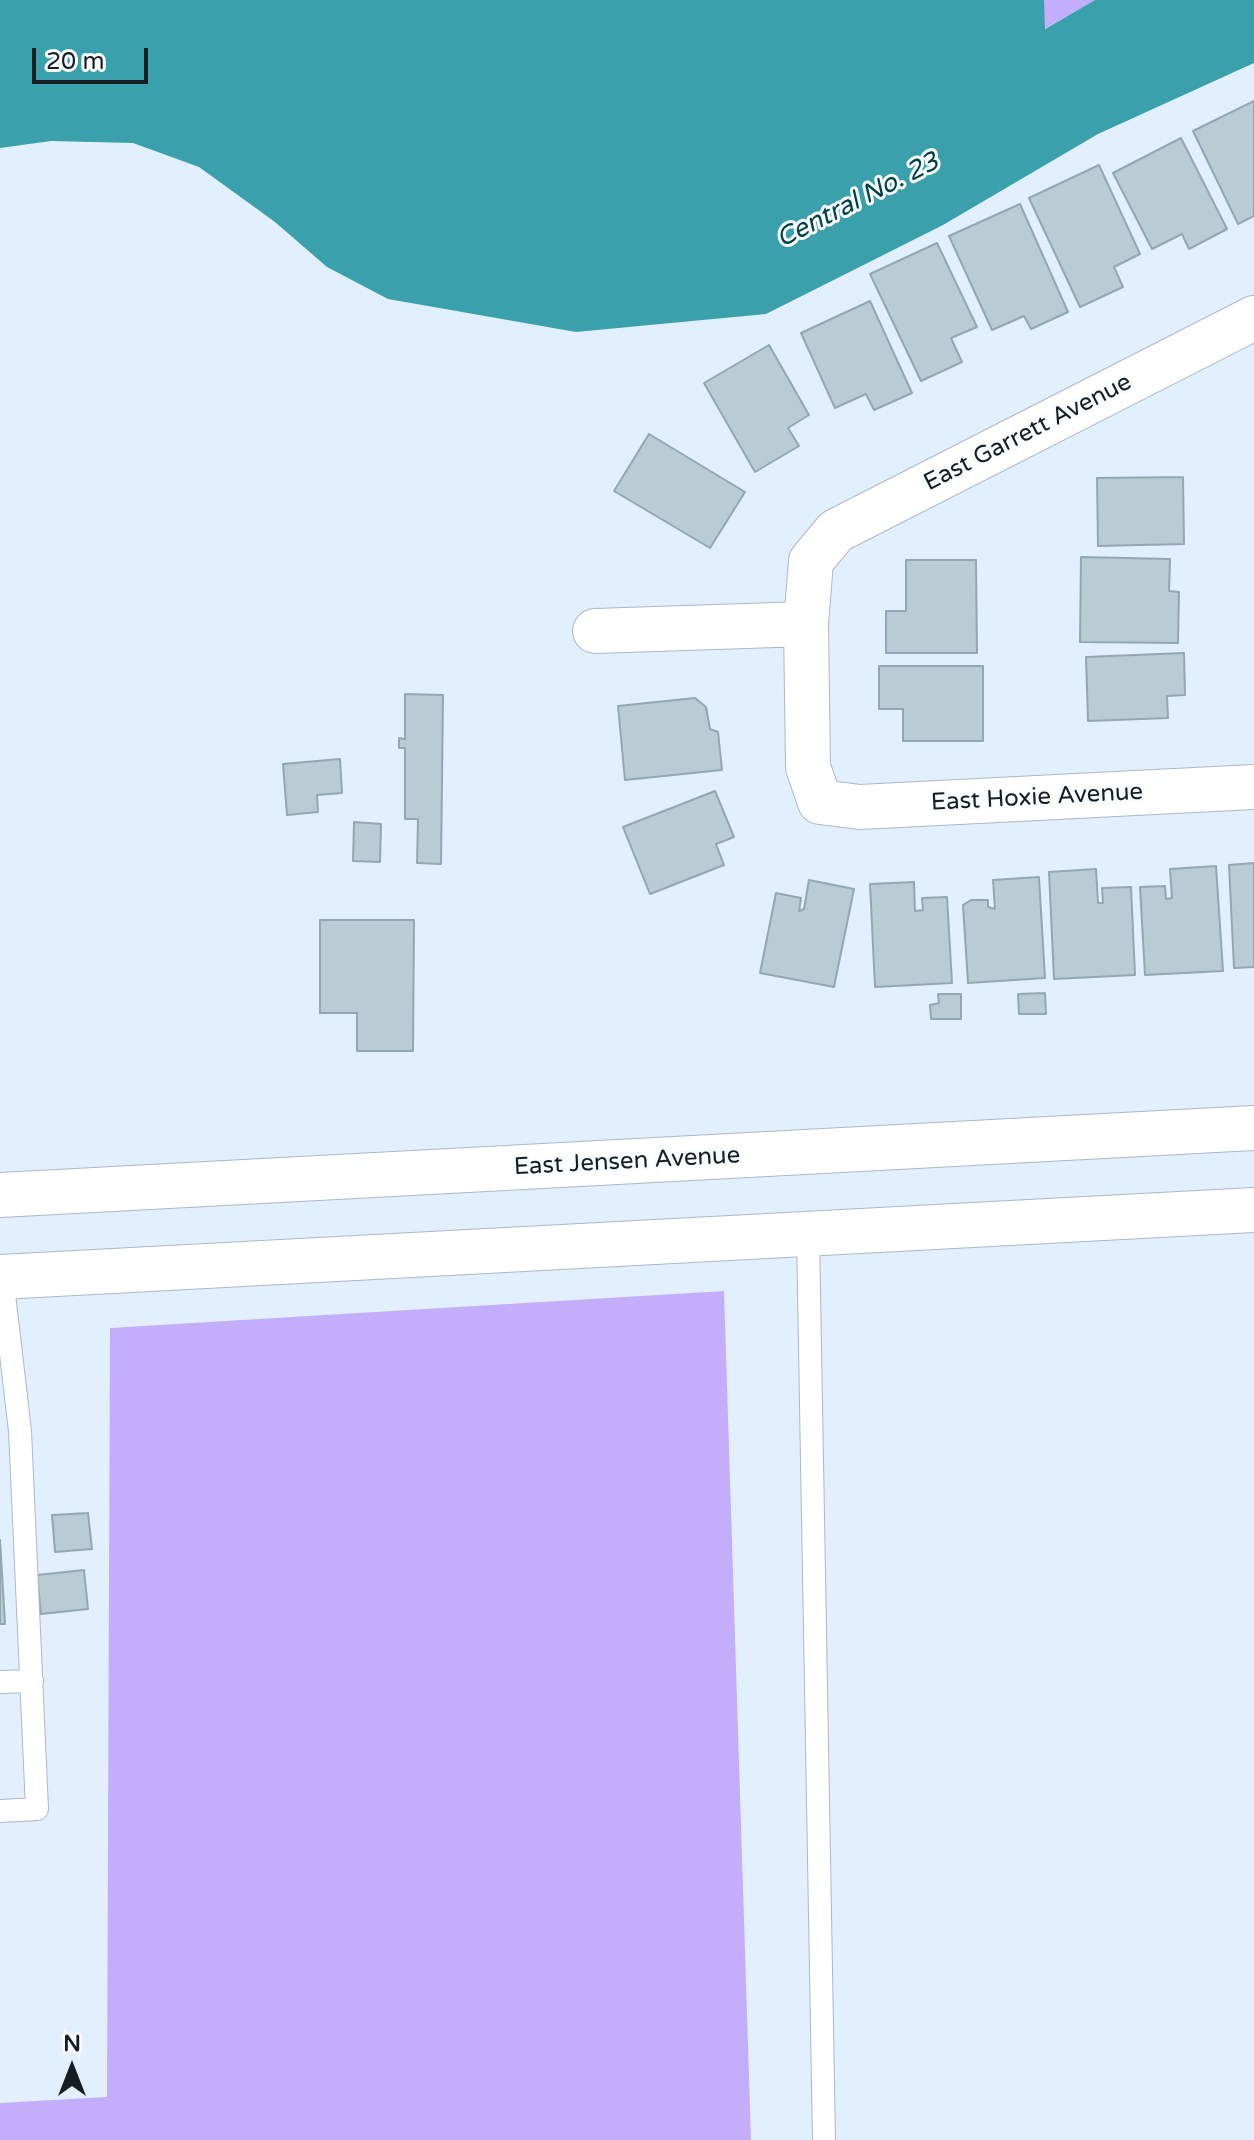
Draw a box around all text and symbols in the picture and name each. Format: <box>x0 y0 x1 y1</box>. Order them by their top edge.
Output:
scale bar <box>36 32 152 82</box>
text: 20 m <box>46 47 104 76</box>
water label: Central No. 23 <box>772 147 944 255</box>
street label: East Garrett Avenue <box>919 368 1137 498</box>
street label: East Hoxie Avenue <box>930 778 1144 818</box>
street label: East Jensen Avenue <box>513 1142 741 1182</box>
north arrow <box>32 2028 112 2108</box>
text: N <box>63 2031 81 2057</box>

